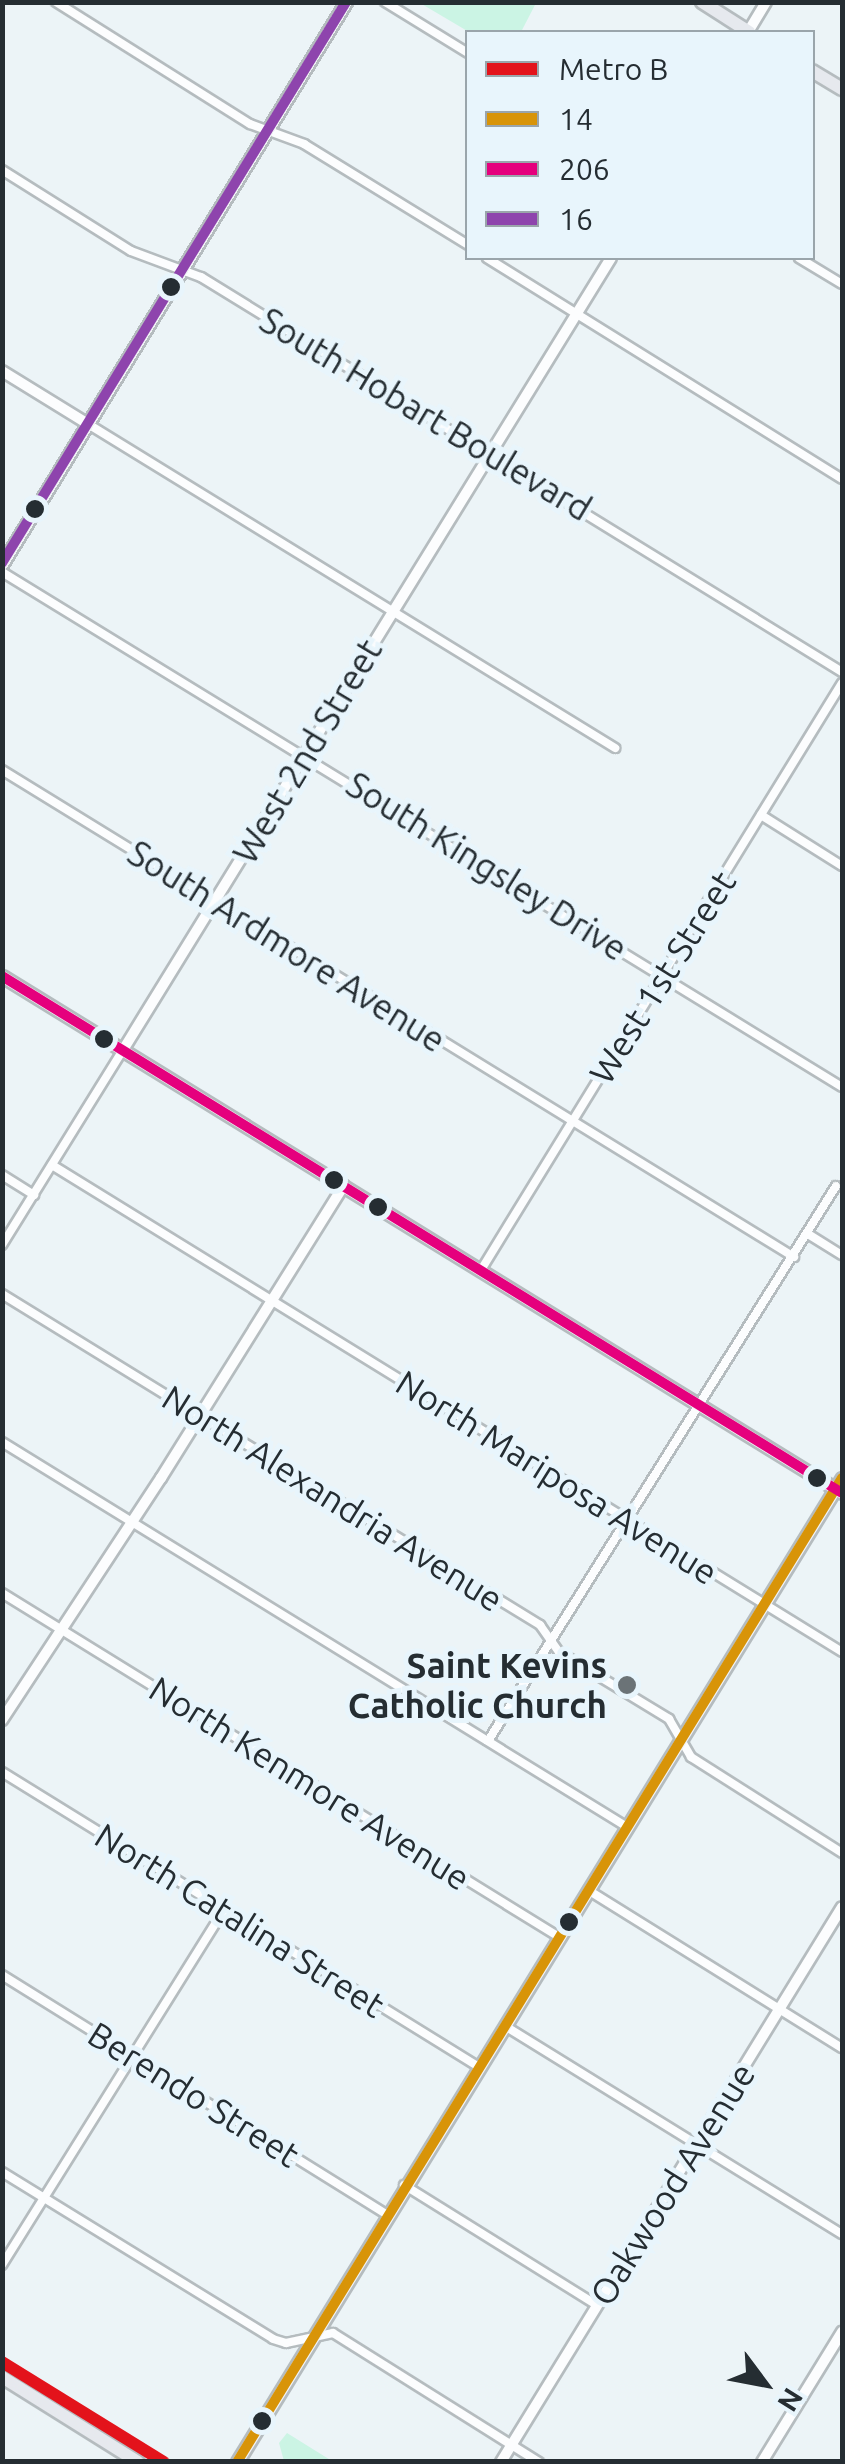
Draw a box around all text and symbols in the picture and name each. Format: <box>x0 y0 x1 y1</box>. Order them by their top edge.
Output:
legend <box>465 30 815 260</box>
text: Metro B <box>559 52 668 86</box>
text: 14 <box>559 102 593 136</box>
text: 206 <box>559 152 610 186</box>
text: 16 <box>559 202 593 236</box>
unlabelled marker <box>161 277 181 297</box>
street label: South Hobart Boulevard <box>253 298 599 530</box>
unlabelled marker <box>25 499 45 519</box>
street label: West 2nd Street <box>224 631 390 871</box>
street label: South Kingsley Drive <box>339 763 635 969</box>
street label: South Ardmore Avenue <box>121 831 453 1061</box>
street label: West 1st Street <box>580 863 744 1091</box>
unlabelled marker <box>94 1029 114 1049</box>
unlabelled marker <box>324 1170 344 1190</box>
unlabelled marker <box>368 1197 388 1217</box>
street label: North Mariposa Avenue <box>389 1361 725 1593</box>
street label: North Alexandria Avenue <box>155 1376 511 1620</box>
unlabelled marker <box>807 1468 827 1488</box>
place label: Saint Kevins Catholic Church <box>348 1644 607 1726</box>
street label: North Kenmore Avenue <box>142 1667 478 1899</box>
marker: Saint Kevins Catholic Church <box>616 1674 638 1696</box>
street label: North Catalina Street <box>88 1814 392 2026</box>
unlabelled marker <box>559 1912 579 1932</box>
street label: Berendo Street <box>81 2012 307 2176</box>
street label: Oakwood Avenue <box>581 2055 763 2313</box>
north arrow <box>715 2334 815 2434</box>
text: N <box>772 2383 810 2417</box>
unlabelled marker <box>252 2411 272 2431</box>

